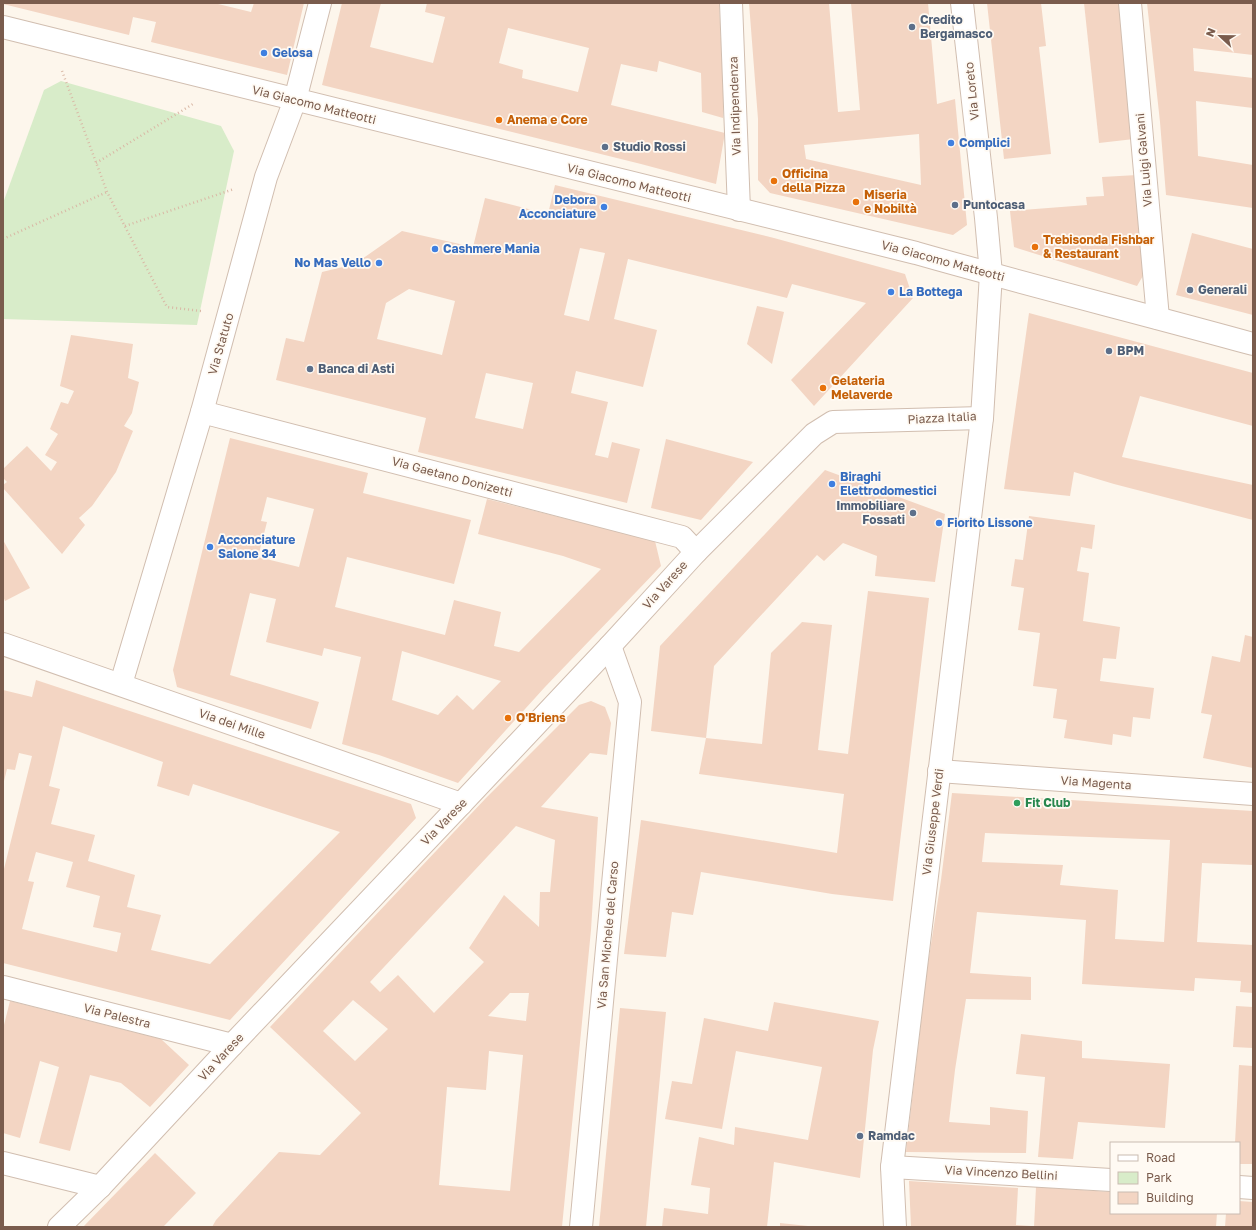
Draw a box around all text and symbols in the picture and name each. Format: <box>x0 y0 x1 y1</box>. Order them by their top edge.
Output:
place label: Credito Bergamasco <box>920 12 993 41</box>
north arrow <box>1200 16 1240 56</box>
marker: Credito Bergamasco <box>907 22 917 32</box>
text: N <box>1203 26 1218 38</box>
place label: Gelosa <box>272 45 313 60</box>
marker: Gelosa <box>259 48 269 58</box>
street label: Via Indipendenza <box>725 56 744 156</box>
street label: Via Loreto <box>961 61 982 121</box>
street label: Via Giacomo Matteotti <box>251 82 378 127</box>
place label: Anema e Core <box>507 112 588 127</box>
street label: Via Luigi Galvani <box>1132 112 1155 208</box>
marker: Anema e Core <box>494 115 504 125</box>
place label: Complici <box>959 135 1010 150</box>
marker: Complici <box>946 138 956 148</box>
place label: Studio Rossi <box>613 139 686 154</box>
marker: Studio Rossi <box>600 142 610 152</box>
street label: Via Giacomo Matteotti <box>566 160 693 205</box>
place label: Officina della Pizza <box>782 166 845 195</box>
marker: Officina della Pizza <box>769 176 779 186</box>
place label: Miseria e Nobiltà <box>864 187 917 216</box>
place label: Debora Acconciature <box>519 192 596 221</box>
marker: Miseria e Nobiltà <box>851 197 861 207</box>
place label: Puntocasa <box>963 197 1025 212</box>
marker: Puntocasa <box>950 200 960 210</box>
marker: Debora Acconciature <box>599 202 609 212</box>
place label: Trebisonda Fishbar & Restaurant <box>1043 232 1155 261</box>
street label: Via Giacomo Matteotti <box>880 237 1007 284</box>
place label: Cashmere Mania <box>443 241 540 256</box>
marker: Trebisonda Fishbar & Restaurant <box>1030 242 1040 252</box>
marker: Cashmere Mania <box>430 244 440 254</box>
place label: No Mas Vello <box>294 255 371 270</box>
marker: No Mas Vello <box>374 258 384 268</box>
place label: Generali <box>1198 282 1247 297</box>
place label: La Bottega <box>899 284 962 299</box>
marker: Generali <box>1185 285 1195 295</box>
marker: La Bottega <box>886 287 896 297</box>
street label: Via Statuto <box>204 311 237 377</box>
place label: BPM <box>1117 343 1144 358</box>
marker: BPM <box>1104 346 1114 356</box>
place label: Banca di Asti <box>318 361 394 376</box>
marker: Banca di Asti <box>305 364 315 374</box>
place label: Gelateria Melaverde <box>831 373 893 402</box>
marker: Gelateria Melaverde <box>818 383 828 393</box>
street label: Piazza Italia <box>907 408 977 427</box>
street label: Via Gaetano Donizetti <box>390 453 514 500</box>
place label: Biraghi Elettrodomestici <box>840 469 937 498</box>
marker: Biraghi Elettrodomestici <box>827 479 837 489</box>
place label: Immobiliare Fossati <box>836 498 905 527</box>
marker: Immobiliare Fossati <box>908 508 918 518</box>
place label: Fiorito Lissone <box>947 515 1033 530</box>
marker: Fiorito Lissone <box>934 518 944 528</box>
place label: Acconciature Salone 34 <box>218 532 295 561</box>
marker: Acconciature Salone 34 <box>205 542 215 552</box>
street label: Via Varese <box>639 557 690 612</box>
street label: Via dei Mille <box>197 705 268 742</box>
place label: O'Briens <box>516 710 566 725</box>
marker: O'Briens <box>503 713 513 723</box>
street label: Via Giuseppe Verdi <box>919 768 946 876</box>
street label: Via Magenta <box>1060 773 1132 792</box>
street label: Via Varese <box>417 795 470 848</box>
place label: Fit Club <box>1025 795 1071 810</box>
marker: Fit Club <box>1012 798 1022 808</box>
street label: Via San Michele del Carso <box>594 860 621 1009</box>
street label: Via Palestra <box>82 1000 152 1031</box>
street label: Via Varese <box>195 1030 247 1084</box>
place label: Ramdac <box>868 1128 915 1143</box>
marker: Ramdac <box>855 1131 865 1141</box>
legend <box>1110 1142 1240 1214</box>
text: Road <box>1146 1150 1175 1165</box>
street label: Via Vincenzo Bellini <box>944 1162 1058 1183</box>
text: Park <box>1146 1170 1172 1185</box>
text: Building <box>1146 1190 1194 1205</box>

